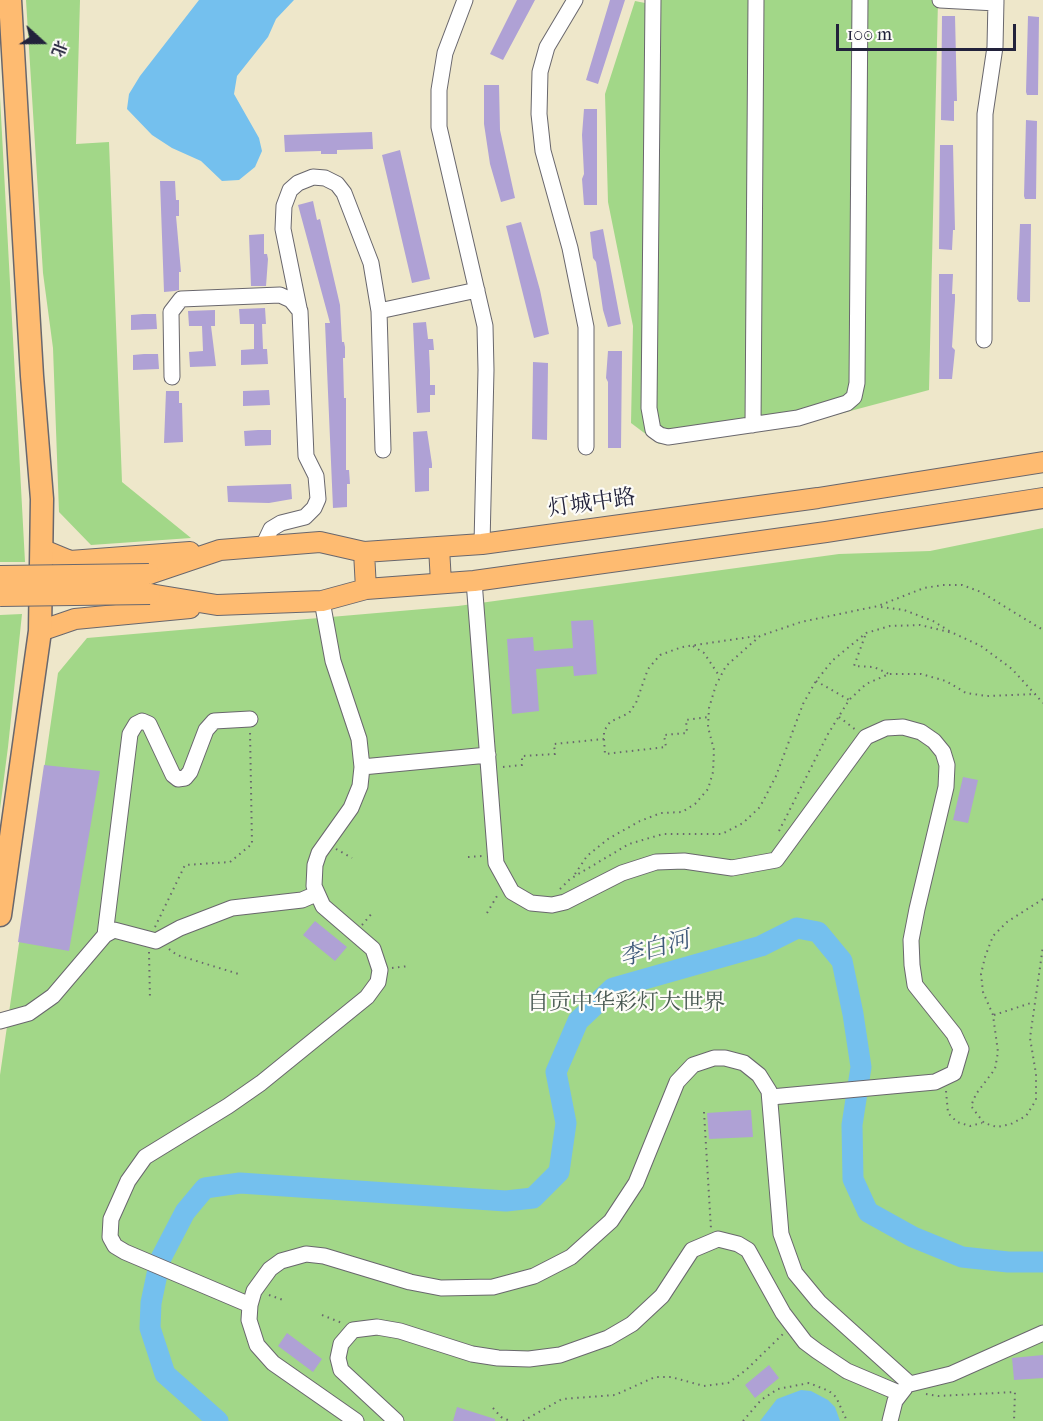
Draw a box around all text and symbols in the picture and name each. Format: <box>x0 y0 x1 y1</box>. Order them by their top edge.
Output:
north arrow <box>12 12 72 72</box>
scale bar <box>839 12 1019 50</box>
text: 100 m <box>847 24 892 45</box>
text: 北 <box>48 38 71 60</box>
street label: 灯城中路 <box>547 485 637 523</box>
water label: 李白河 <box>616 926 694 974</box>
park label: 自贡中华彩灯大世界 <box>527 991 725 1017</box>

